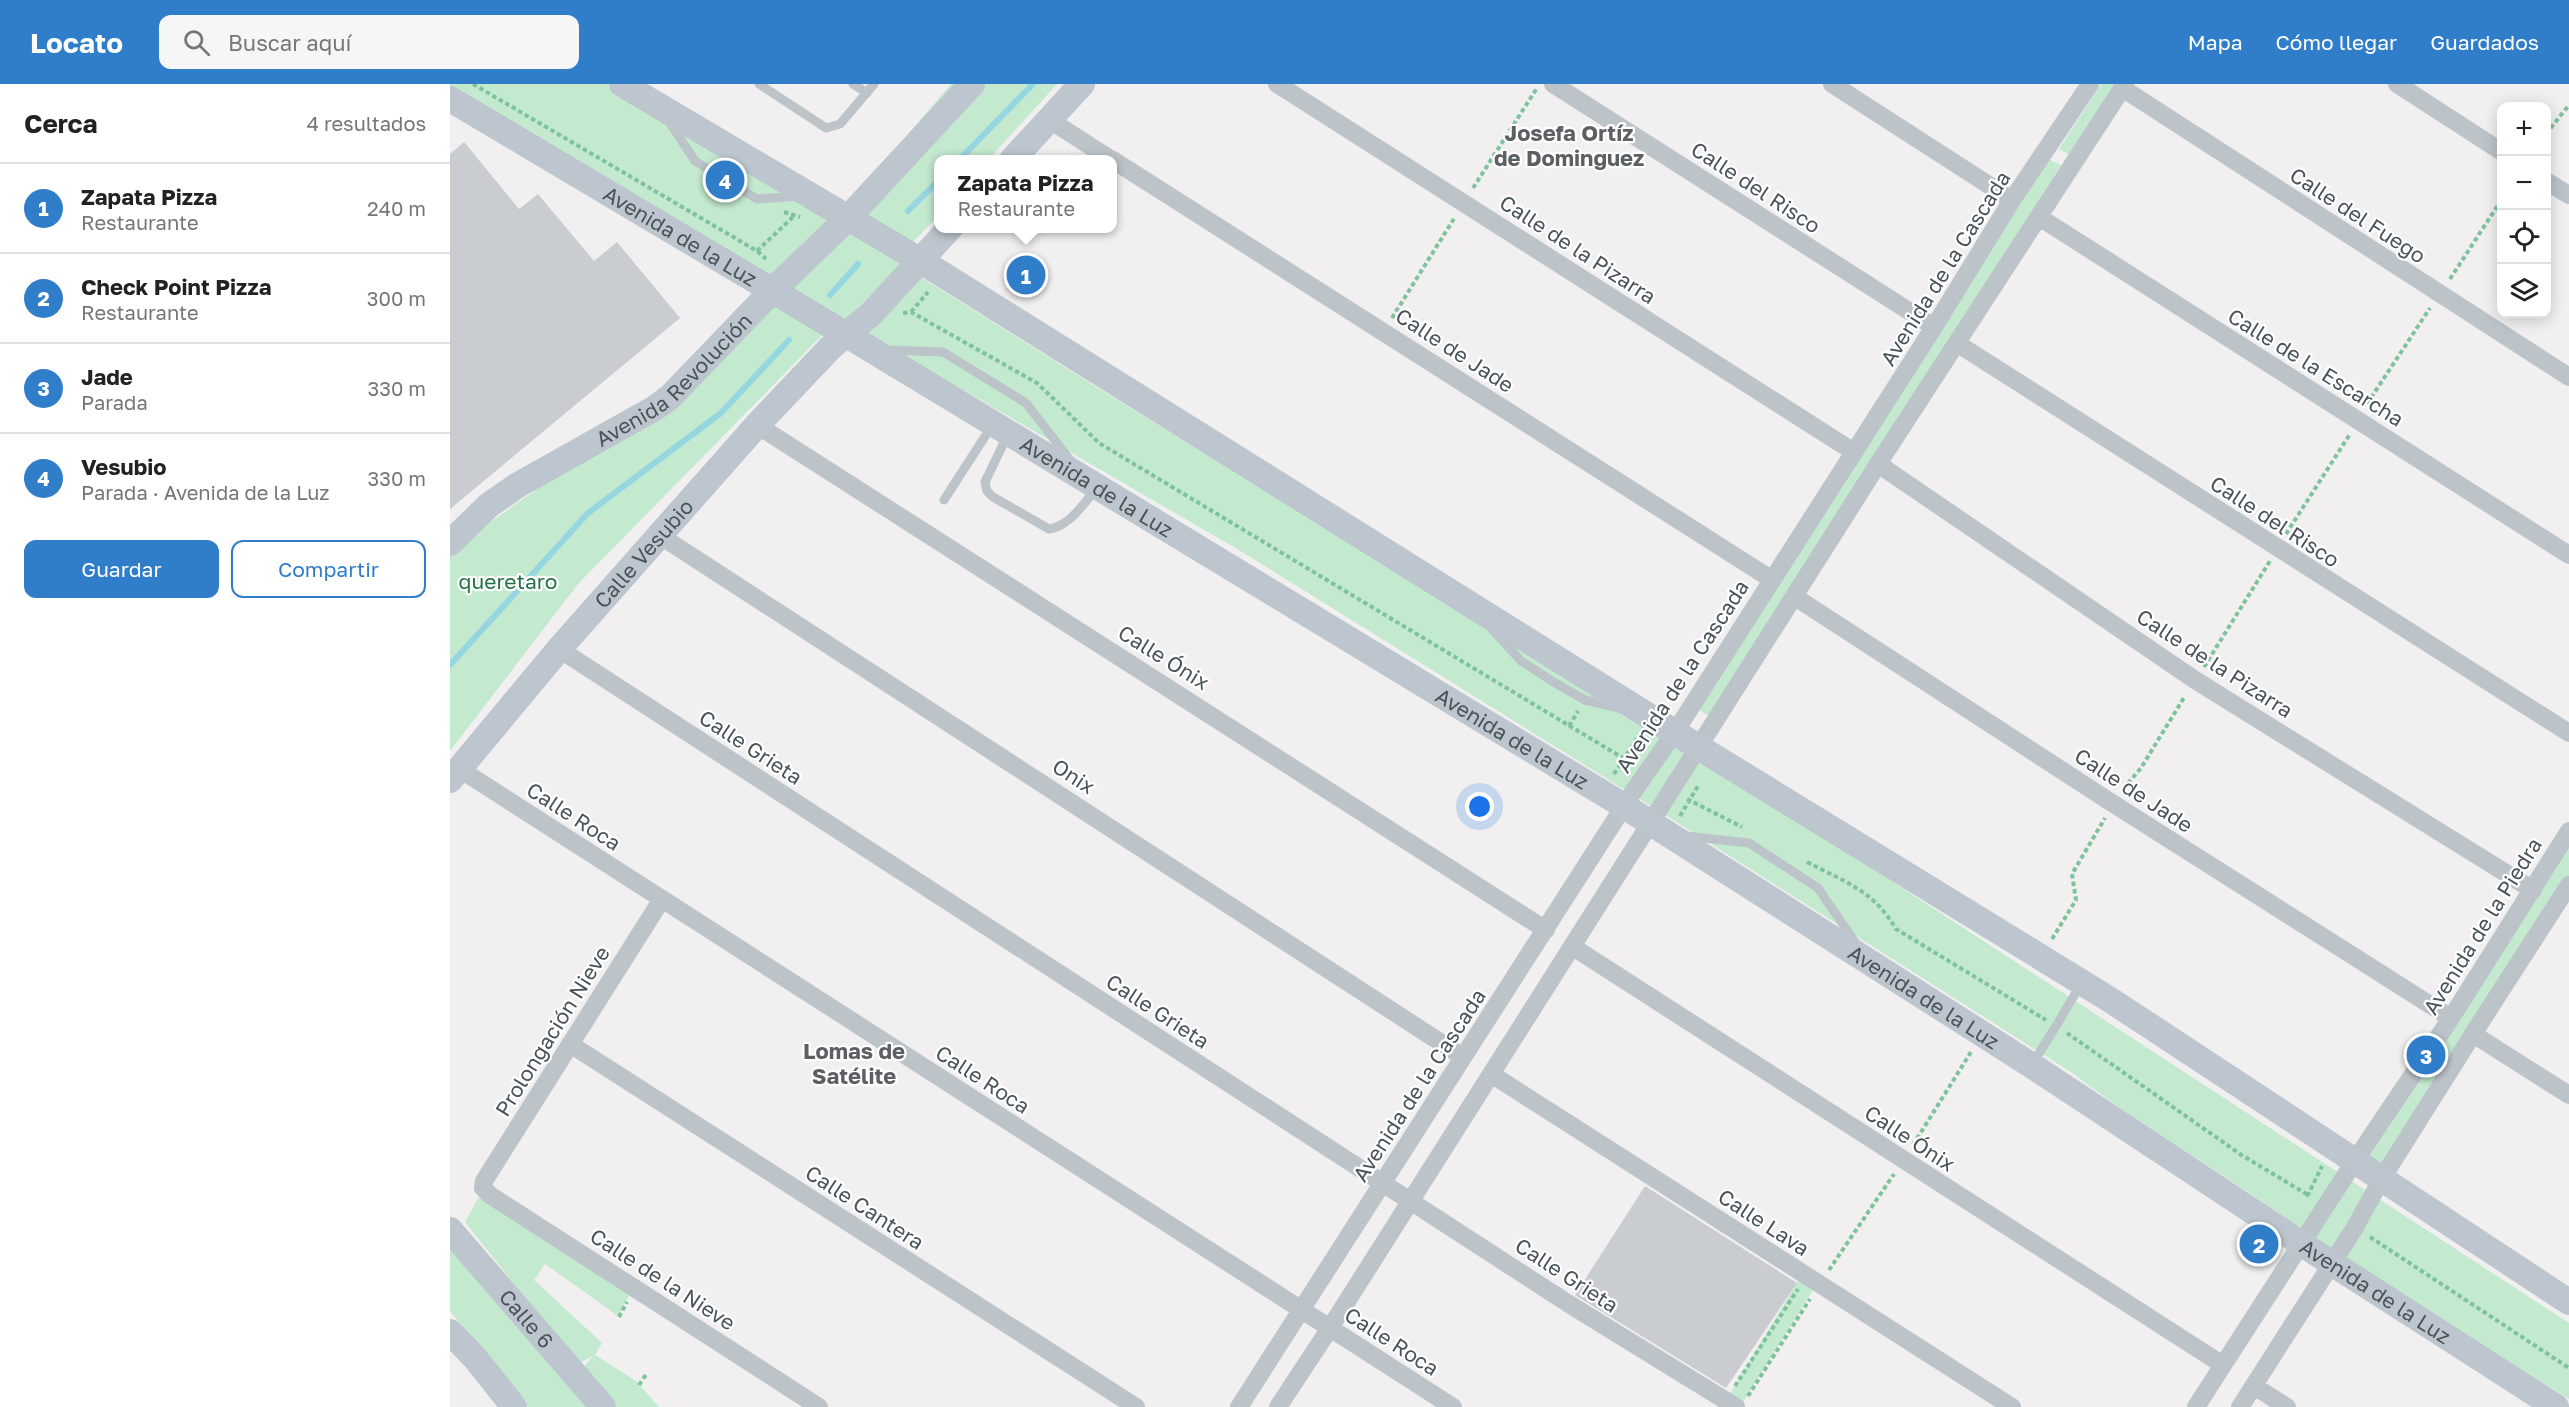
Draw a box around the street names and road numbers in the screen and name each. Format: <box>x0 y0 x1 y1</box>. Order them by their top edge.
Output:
street label: Calle del Risco <box>1686 136 1826 238</box>
street label: Calle del Fuego <box>2285 161 2431 269</box>
street label: Avenida de la Cascada <box>1875 166 2015 370</box>
street label: Avenida de la Luz <box>599 180 762 292</box>
street label: Calle de la Pizarra <box>1495 189 1661 309</box>
street label: Calle de Jade <box>1391 302 1519 398</box>
street label: Calle de la Escarcha <box>2223 302 2409 432</box>
street label: Avenida Revolución <box>591 307 757 452</box>
street label: Avenida de la Luz <box>1016 430 1178 543</box>
street label: Calle del Risco <box>2205 470 2345 572</box>
street label: Calle Vesubio <box>588 494 699 613</box>
street label: Avenida de la Cascada <box>1610 575 1754 777</box>
street label: Calle de la Pizarra <box>2132 603 2298 723</box>
street label: Calle Ónix <box>1114 619 1215 695</box>
street label: Avenida de la Luz <box>1431 682 1594 795</box>
street label: Calle Grieta <box>694 704 808 790</box>
street label: Calle de Jade <box>2070 742 2198 838</box>
street label: Onix <box>1048 753 1101 800</box>
street label: Calle Roca <box>522 776 626 856</box>
street label: Avenida de la Piedra <box>2417 833 2547 1019</box>
street label: Avenida de la Luz <box>1844 939 2004 1055</box>
street label: Prolongación Nieve <box>489 941 615 1121</box>
street label: Calle Grieta <box>1101 968 1215 1054</box>
street label: Avenida de la Cascada <box>1347 984 1491 1186</box>
street label: Calle Roca <box>931 1039 1035 1119</box>
street label: Calle Ónix <box>1860 1099 1960 1177</box>
street label: Calle Cantera <box>801 1159 929 1255</box>
street label: Calle Lava <box>1714 1183 1814 1261</box>
street label: Calle de la Nieve <box>586 1222 740 1336</box>
street label: Calle Grieta <box>1510 1232 1624 1318</box>
street label: Avenida de la Luz <box>2295 1233 2456 1349</box>
street label: Calle 6 <box>494 1284 559 1353</box>
street label: Calle Roca <box>1340 1301 1444 1381</box>

